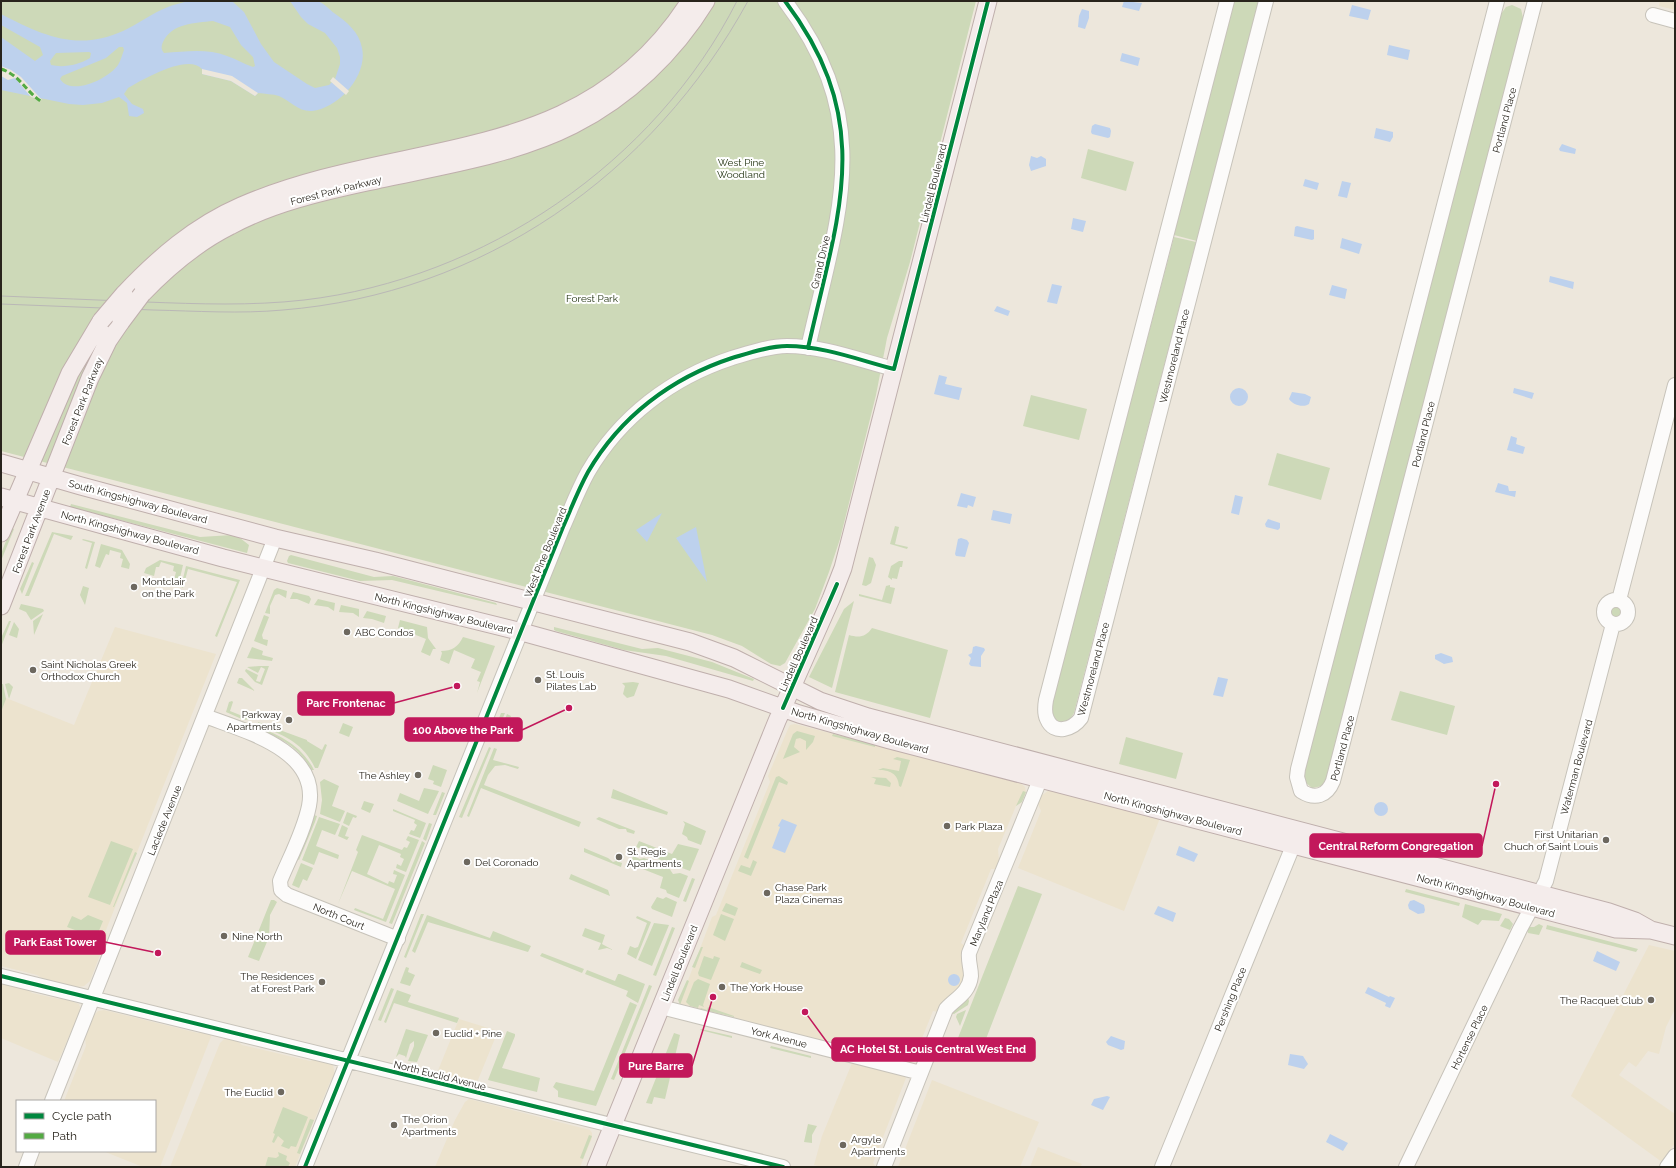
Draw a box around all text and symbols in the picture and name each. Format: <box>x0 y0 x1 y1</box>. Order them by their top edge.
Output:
street label: Portland Place <box>1490 86 1519 154</box>
street label: Lindell Boulevard <box>918 143 949 224</box>
park label: West Pine Woodland <box>717 157 765 180</box>
street label: Forest Park Parkway <box>289 174 383 207</box>
street label: Grand Drive <box>809 234 832 290</box>
park label: Forest Park <box>566 293 619 304</box>
street label: Westmoreland Place <box>1157 308 1192 404</box>
street label: Forest Park Parkway <box>60 355 105 447</box>
street label: Portland Place <box>1410 400 1437 468</box>
street label: South Kingshighway Boulevard <box>67 478 208 525</box>
street label: Forest Park Avenue <box>10 487 53 575</box>
street label: West Pine Boulevard <box>522 505 569 599</box>
street label: North Kingshighway Boulevard <box>60 509 200 556</box>
place label: Montclair on the Park <box>142 576 195 599</box>
marker: Montclair on the Park <box>129 582 139 592</box>
street label: North Kingshighway Boulevard <box>373 591 514 636</box>
street label: Lindell Boulevard <box>777 615 820 693</box>
street label: Westmoreland Place <box>1076 621 1111 717</box>
marker: ABC Condos <box>342 627 352 637</box>
place label: ABC Condos <box>355 627 414 638</box>
place label: Saint Nicholas Greek Orthodox Church <box>41 659 137 682</box>
marker: Saint Nicholas Greek Orthodox Church <box>28 665 38 675</box>
place label: St. Louis Pilates Lab <box>546 669 597 692</box>
marker: St. Louis Pilates Lab <box>533 675 543 685</box>
callout: Parc Frontenac <box>298 692 394 715</box>
text: Parc Frontenac <box>306 697 386 710</box>
street label: North Kingshighway Boulevard <box>790 706 930 755</box>
place label: Parkway Apartments <box>227 709 282 732</box>
street label: Portland Place <box>1328 714 1357 782</box>
marker: Parkway Apartments <box>284 715 294 725</box>
callout: 100 Above the Park <box>405 718 522 741</box>
street label: Waterman Boulevard <box>1558 718 1595 816</box>
text: 100 Above the Park <box>413 724 514 737</box>
place label: The Ashley <box>359 770 411 781</box>
marker: The Ashley <box>413 770 423 780</box>
street label: Laclede Avenue <box>145 783 184 857</box>
street label: North Kingshighway Boulevard <box>1103 790 1243 837</box>
marker: Park Plaza <box>942 821 952 831</box>
place label: Park Plaza <box>955 821 1003 832</box>
place label: First Unitarian Chuch of Saint Louis <box>1504 829 1598 852</box>
callout: Central Reform Congregation <box>1310 834 1482 857</box>
marker: First Unitarian Chuch of Saint Louis <box>1601 835 1611 845</box>
text: Central Reform Congregation <box>1319 840 1474 853</box>
place label: St. Regis Apartments <box>627 846 681 869</box>
marker: St. Regis Apartments <box>614 852 624 862</box>
marker: Del Coronado <box>462 857 472 867</box>
place label: Del Coronado <box>475 857 539 868</box>
street label: North Kingshighway Boulevard <box>1416 872 1556 919</box>
street label: Maryland Plaza <box>968 879 1005 948</box>
place label: Chase Park Plaza Cinemas <box>775 882 843 905</box>
marker: Chase Park Plaza Cinemas <box>762 888 772 898</box>
street label: North Court <box>312 901 367 932</box>
street label: Lindell Boulevard <box>659 924 700 1003</box>
callout: Park East Tower <box>6 931 105 954</box>
marker: Nine North <box>219 931 229 941</box>
place label: Nine North <box>232 931 283 942</box>
text: Park East Tower <box>13 936 97 949</box>
street label: Pershing Place <box>1213 965 1248 1033</box>
place label: The Residences at Forest Park <box>240 971 315 994</box>
marker: The Residences at Forest Park <box>317 977 327 987</box>
marker: The York House <box>717 982 727 992</box>
place label: The York House <box>730 982 803 993</box>
place label: The Racquet Club <box>1560 995 1643 1006</box>
marker: The Racquet Club <box>1646 995 1656 1005</box>
street label: Hortense Place <box>1449 1003 1490 1071</box>
street label: York Avenue <box>750 1025 808 1050</box>
marker: Euclid + Pine <box>431 1028 441 1038</box>
place label: Euclid + Pine <box>444 1028 502 1039</box>
callout: AC Hotel St. Louis Central West End <box>832 1038 1035 1061</box>
text: AC Hotel St. Louis Central West End <box>840 1043 1026 1056</box>
callout: Pure Barre <box>620 1054 692 1077</box>
street label: North Euclid Avenue <box>393 1059 487 1092</box>
text: Pure Barre <box>628 1060 684 1073</box>
place label: The Euclid <box>224 1087 273 1098</box>
marker: The Euclid <box>276 1087 286 1097</box>
legend <box>16 1100 156 1152</box>
text: Cycle path <box>52 1109 111 1123</box>
place label: The Orion Apartments <box>402 1114 456 1137</box>
marker: The Orion Apartments <box>389 1120 399 1130</box>
text: Path <box>52 1129 77 1143</box>
place label: Argyle Apartments <box>851 1134 905 1157</box>
marker: Argyle Apartments <box>838 1140 848 1150</box>

